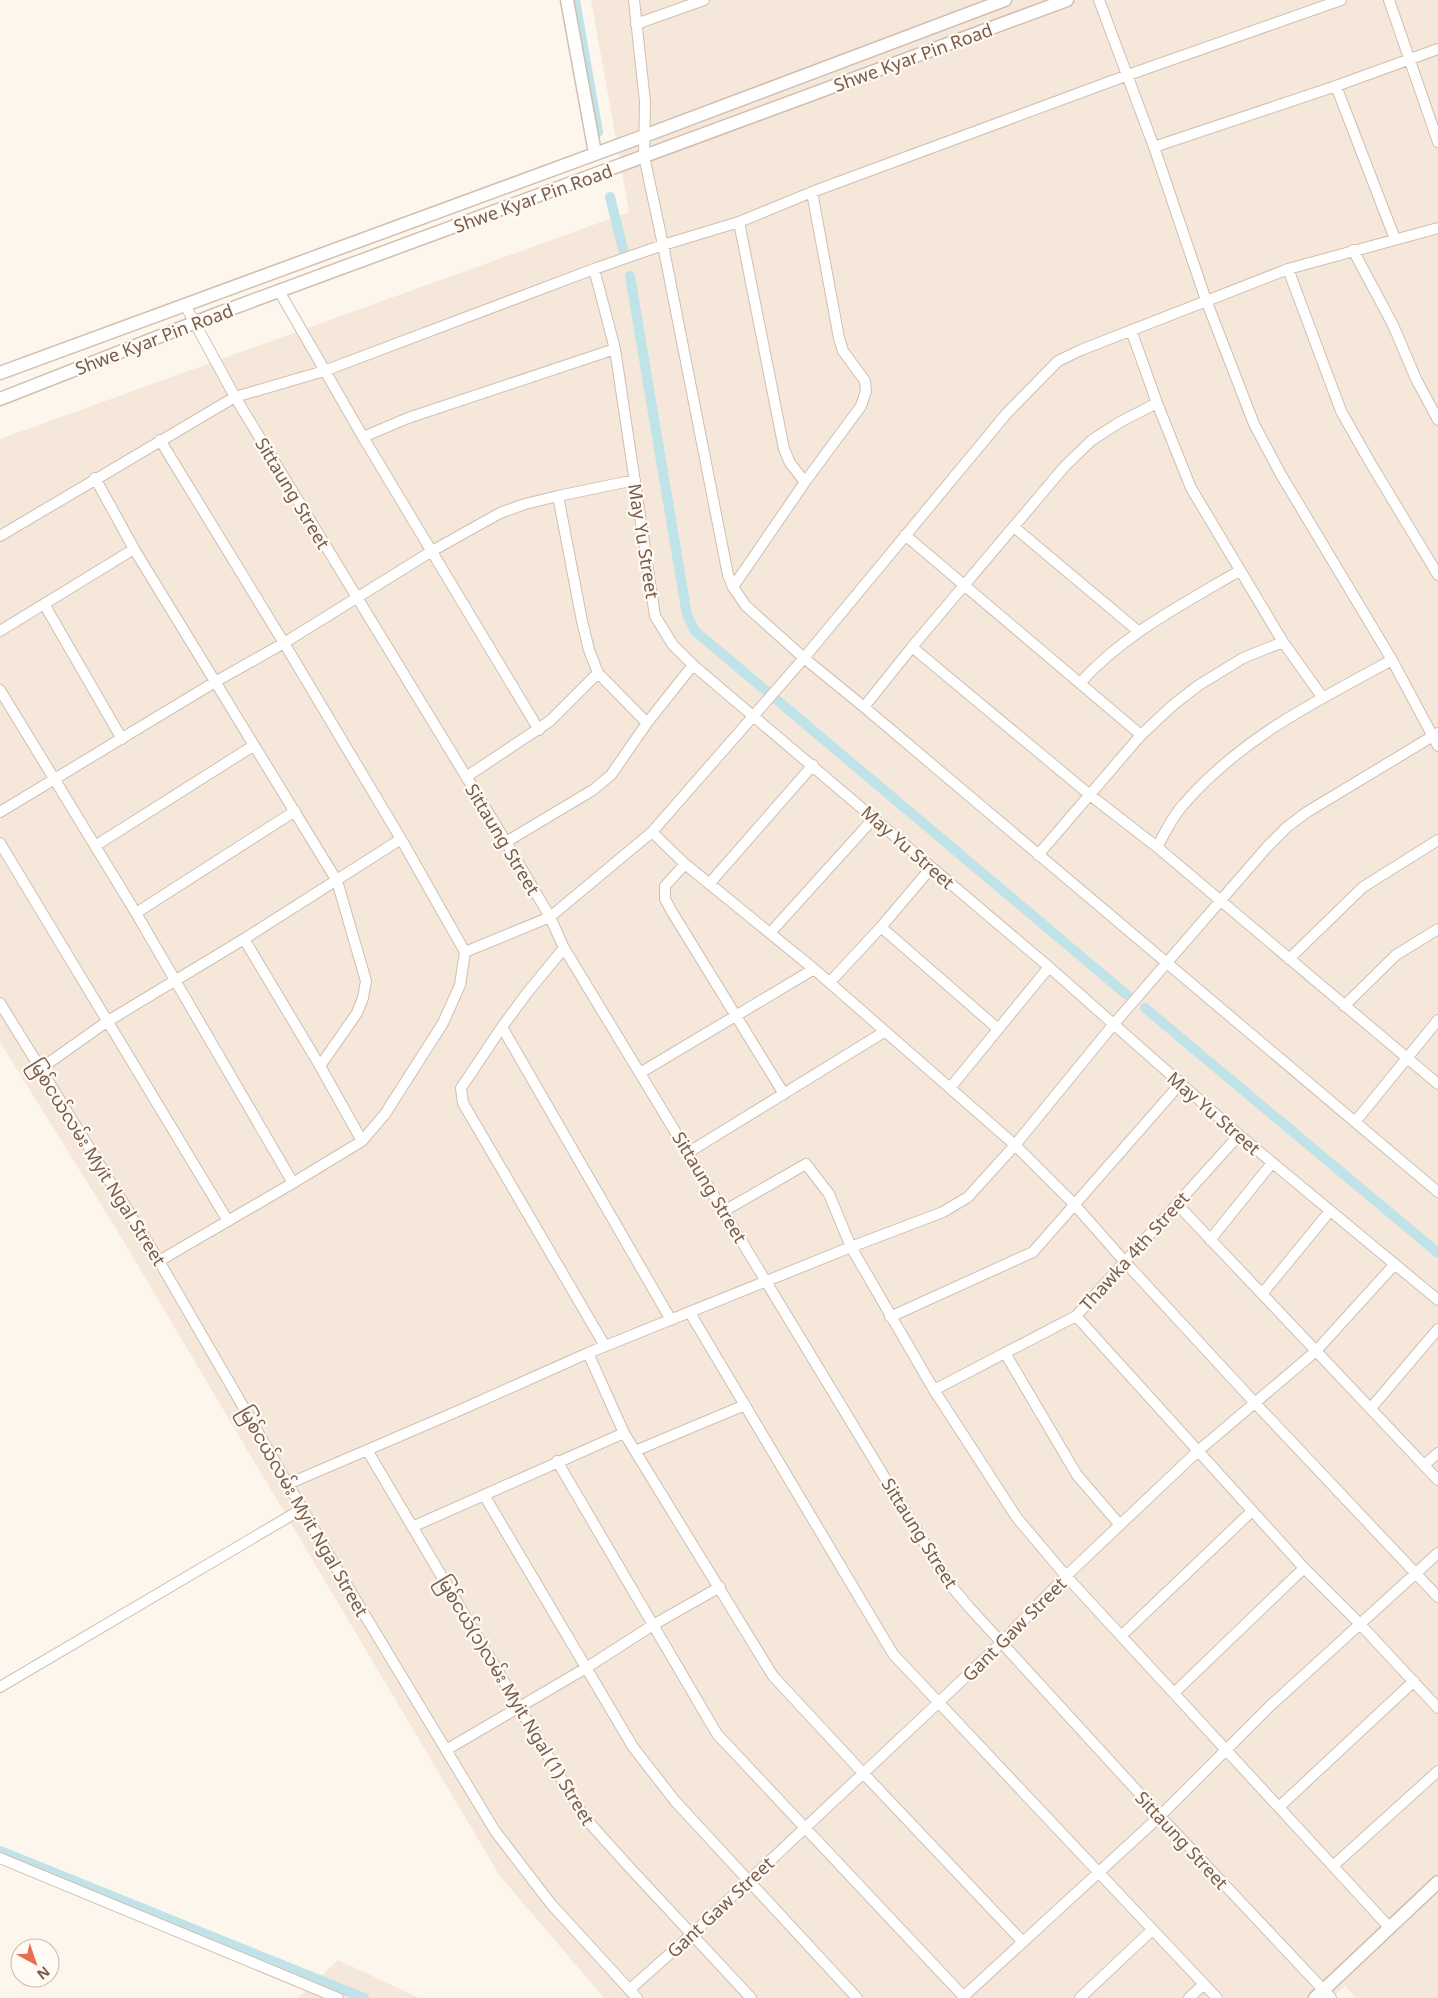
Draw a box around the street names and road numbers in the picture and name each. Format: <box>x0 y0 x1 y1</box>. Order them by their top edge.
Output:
street label: Shwe Kyar Pin Road <box>830 17 996 97</box>
street label: Shwe Kyar Pin Road <box>450 158 616 238</box>
street label: Shwe Kyar Pin Road <box>72 298 236 380</box>
street label: Sittaung Street <box>250 433 336 554</box>
street label: May Yu Street <box>623 482 665 601</box>
street label: Sittaung Street <box>460 779 546 900</box>
street label: May Yu Street <box>856 800 960 894</box>
street label: မြစ်ငယ်လမ်း Myit Ngal Street <box>21 1054 172 1272</box>
street label: May Yu Street <box>1162 1066 1266 1160</box>
street label: Sittaung Street <box>667 1127 753 1248</box>
street label: Thawka 4th Street <box>1074 1186 1194 1316</box>
street label: မြစ်ငယ်လမ်း Myit Ngal Street <box>230 1401 375 1623</box>
street label: Sittaung Street <box>876 1473 964 1593</box>
street label: မြစ်ငယ်(၁)လမ်း Myit Ngal (1) Street <box>428 1571 601 1832</box>
street label: Gant Gaw Street <box>957 1571 1072 1686</box>
street label: Sittaung Street <box>1130 1786 1234 1895</box>
street label: Gant Gaw Street <box>661 1851 779 1963</box>

